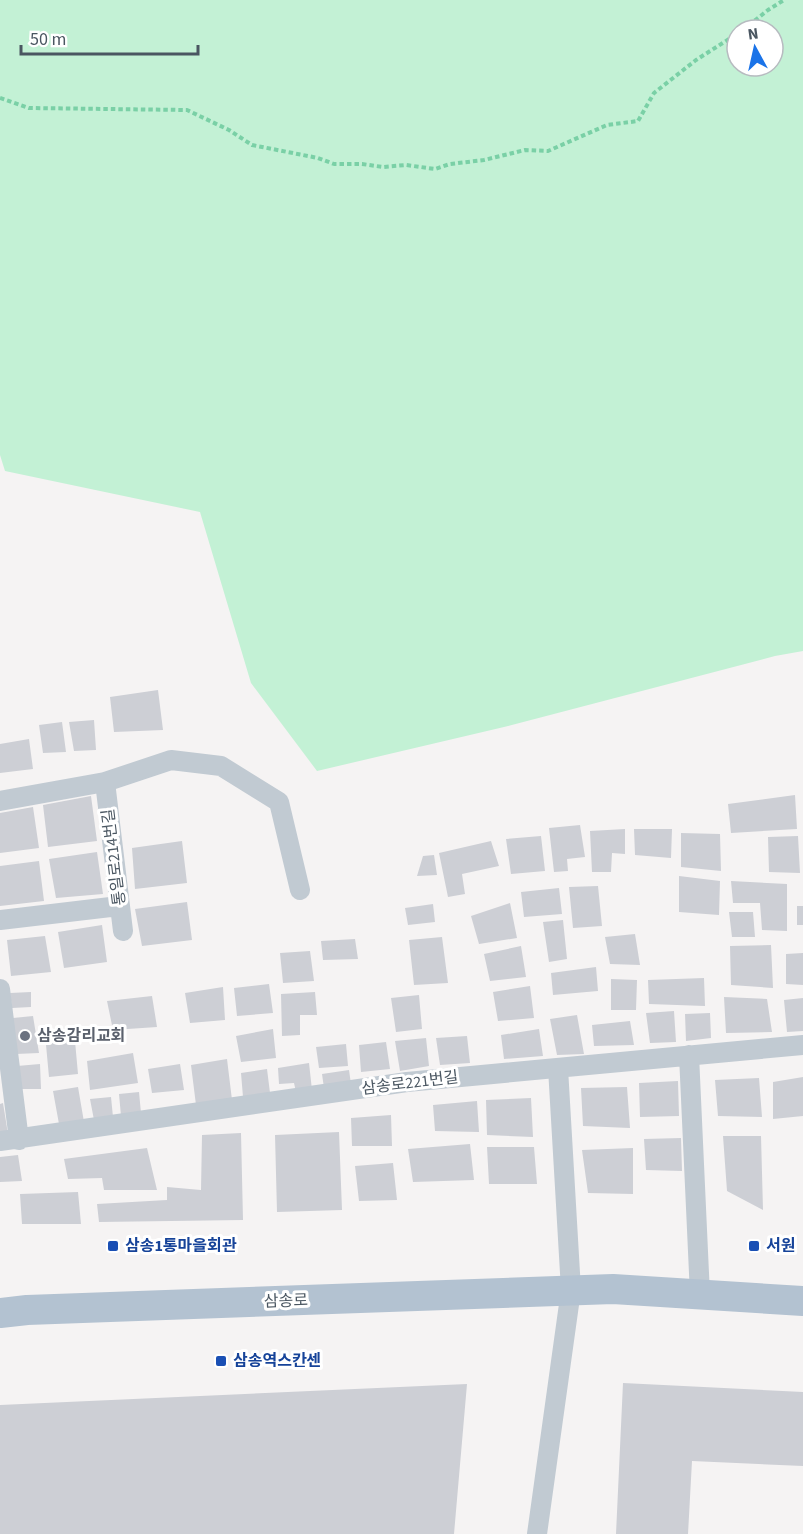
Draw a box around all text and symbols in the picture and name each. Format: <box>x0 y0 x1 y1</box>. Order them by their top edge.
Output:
scale bar <box>21 18 198 56</box>
north arrow <box>725 18 785 78</box>
text: N <box>746 23 760 46</box>
text: 50 m <box>30 27 66 52</box>
street label: 통일로214번길 <box>97 807 131 907</box>
place label: 삼송감리교회 <box>37 1025 125 1047</box>
marker: 삼송감리교회 <box>18 1029 32 1043</box>
street label: 삼송로221번길 <box>360 1066 460 1100</box>
place label: 삼송1통마을회관 <box>125 1235 237 1257</box>
place label: 서원 <box>766 1235 795 1257</box>
marker: 삼송1통마을회관 <box>106 1239 120 1253</box>
marker: 서원 <box>747 1239 761 1253</box>
street label: 삼송로 <box>264 1289 309 1313</box>
place label: 삼송역스칸센 <box>233 1350 321 1372</box>
marker: 삼송역스칸센 <box>214 1354 228 1368</box>

